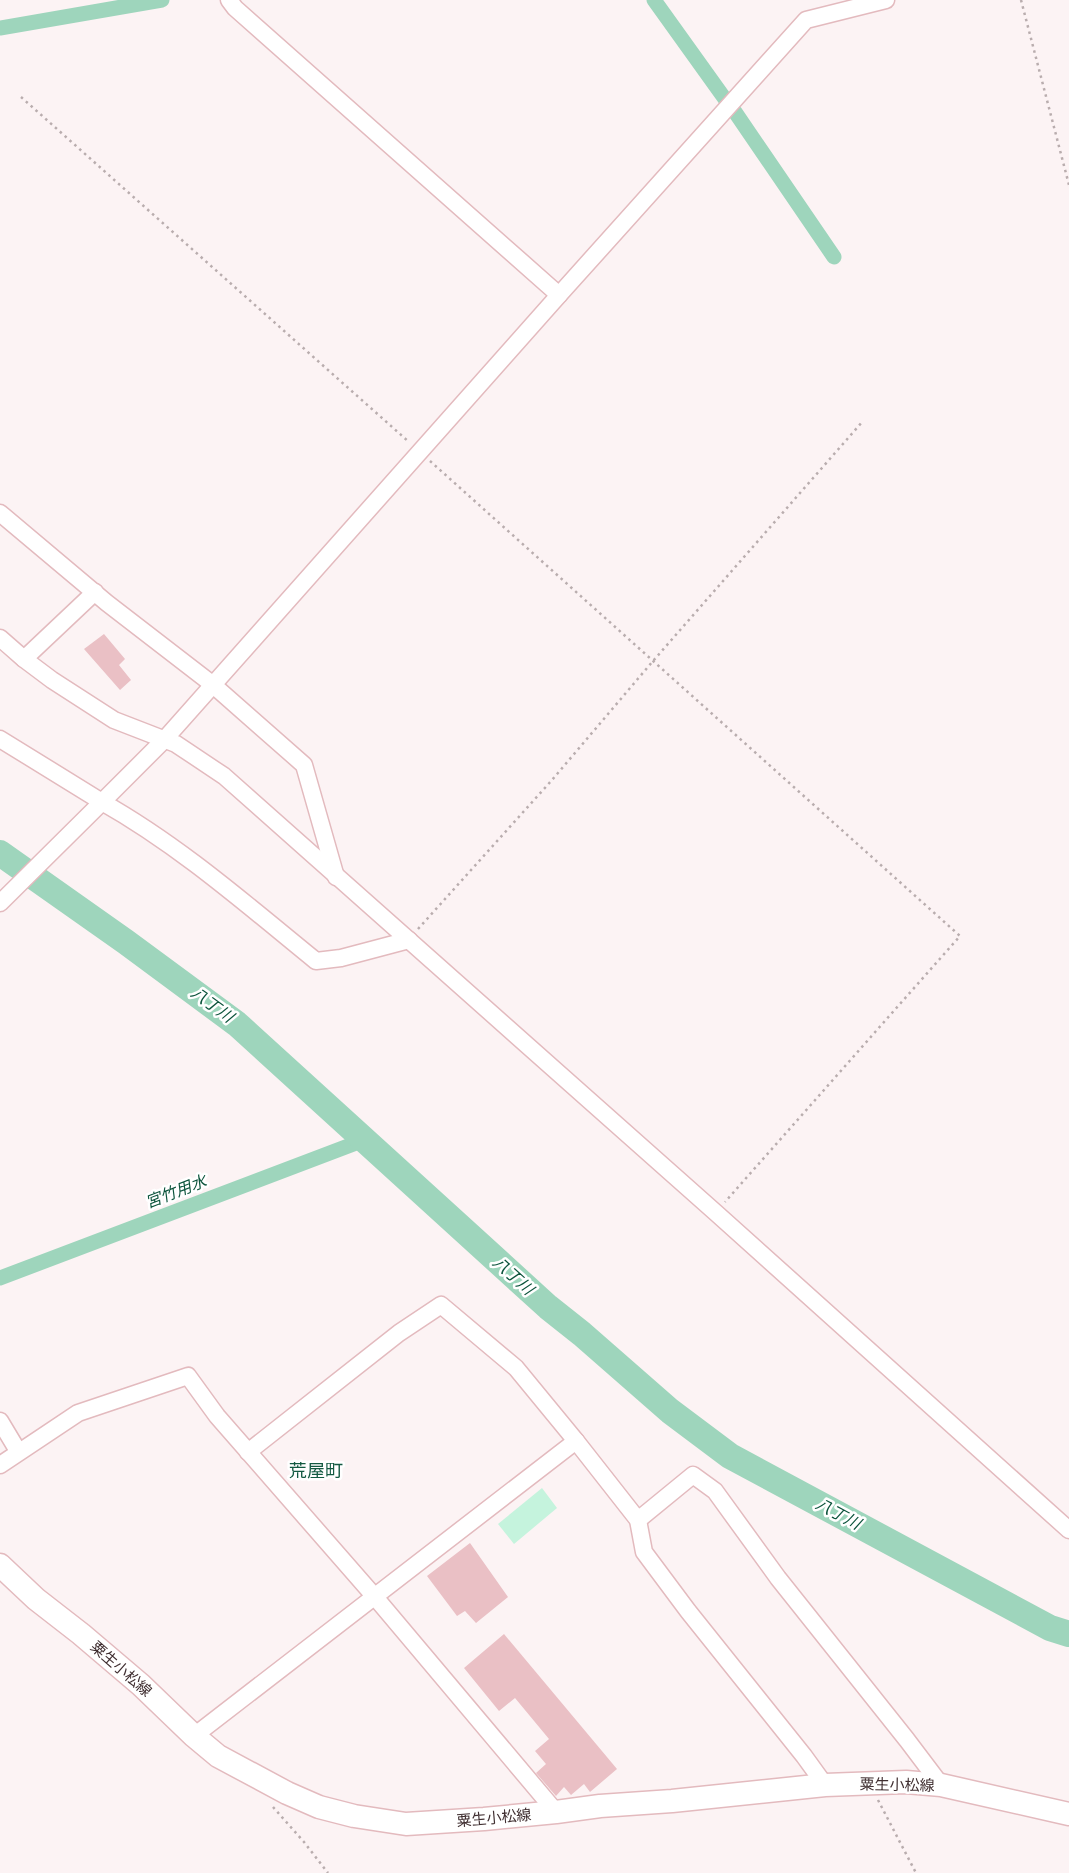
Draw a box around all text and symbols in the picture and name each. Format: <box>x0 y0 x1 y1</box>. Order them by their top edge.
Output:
water label: 八丁川 <box>186 982 239 1029</box>
water label: 宮竹用水 <box>142 1170 212 1214</box>
water label: 八丁川 <box>488 1252 540 1302</box>
district label: 荒屋町 <box>289 1459 343 1483</box>
water label: 八丁川 <box>812 1493 866 1536</box>
street label: 粟生小松線 <box>86 1637 156 1701</box>
street label: 粟生小松線 <box>859 1774 935 1796</box>
street label: 粟生小松線 <box>456 1805 532 1831</box>

